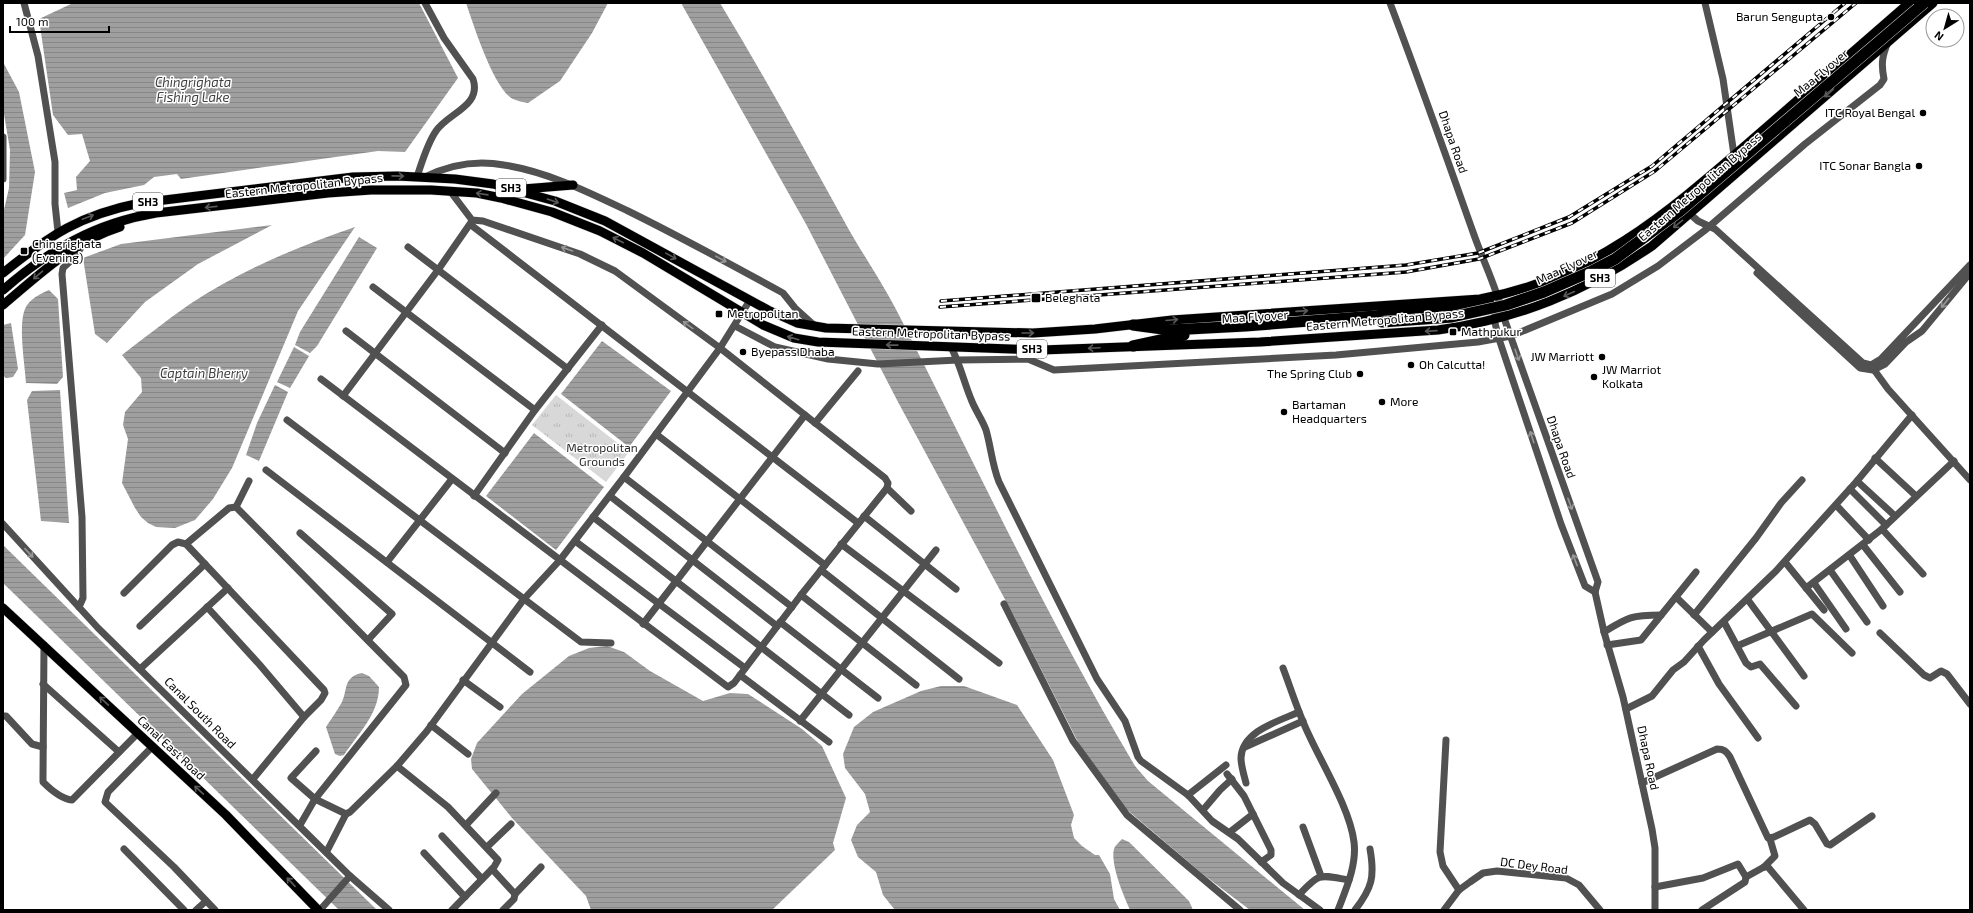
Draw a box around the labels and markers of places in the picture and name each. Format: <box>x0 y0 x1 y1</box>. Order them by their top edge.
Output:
place label: Barun Sengupta <box>1736 9 1823 23</box>
marker: Barun Sengupta <box>1826 12 1836 22</box>
place label: ITC Royal Bengal <box>1825 105 1915 119</box>
marker: ITC Royal Bengal <box>1918 108 1928 118</box>
place label: ITC Sonar Bangla <box>1819 158 1911 172</box>
marker: ITC Sonar Bangla <box>1914 161 1924 171</box>
place label: Chingrighata (Evening) <box>32 236 102 264</box>
marker: Chingrighata (Evening) <box>19 246 29 256</box>
place label: Beleghata <box>1045 290 1100 304</box>
marker: Beleghata <box>1030 292 1042 304</box>
place label: Metropolitan <box>727 306 798 320</box>
marker: Metropolitan <box>714 309 724 319</box>
place label: Mathpukur <box>1461 324 1521 338</box>
marker: Mathpukur <box>1448 327 1458 337</box>
place label: Byepass Dhaba <box>751 344 835 358</box>
marker: Byepass Dhaba <box>738 347 748 357</box>
place label: JW Marriott <box>1530 349 1594 363</box>
marker: JW Marriott <box>1597 352 1607 362</box>
place label: Oh Calcutta! <box>1419 357 1485 371</box>
marker: Oh Calcutta! <box>1406 360 1416 370</box>
place label: JW Marriot Kolkata <box>1602 362 1661 390</box>
place label: The Spring Club <box>1267 366 1352 380</box>
marker: The Spring Club <box>1355 369 1365 379</box>
marker: JW Marriot Kolkata <box>1589 372 1599 382</box>
place label: More <box>1390 394 1418 408</box>
place label: Bartaman Headquarters <box>1292 397 1367 425</box>
marker: More <box>1377 397 1387 407</box>
marker: Bartaman Headquarters <box>1279 407 1289 417</box>

